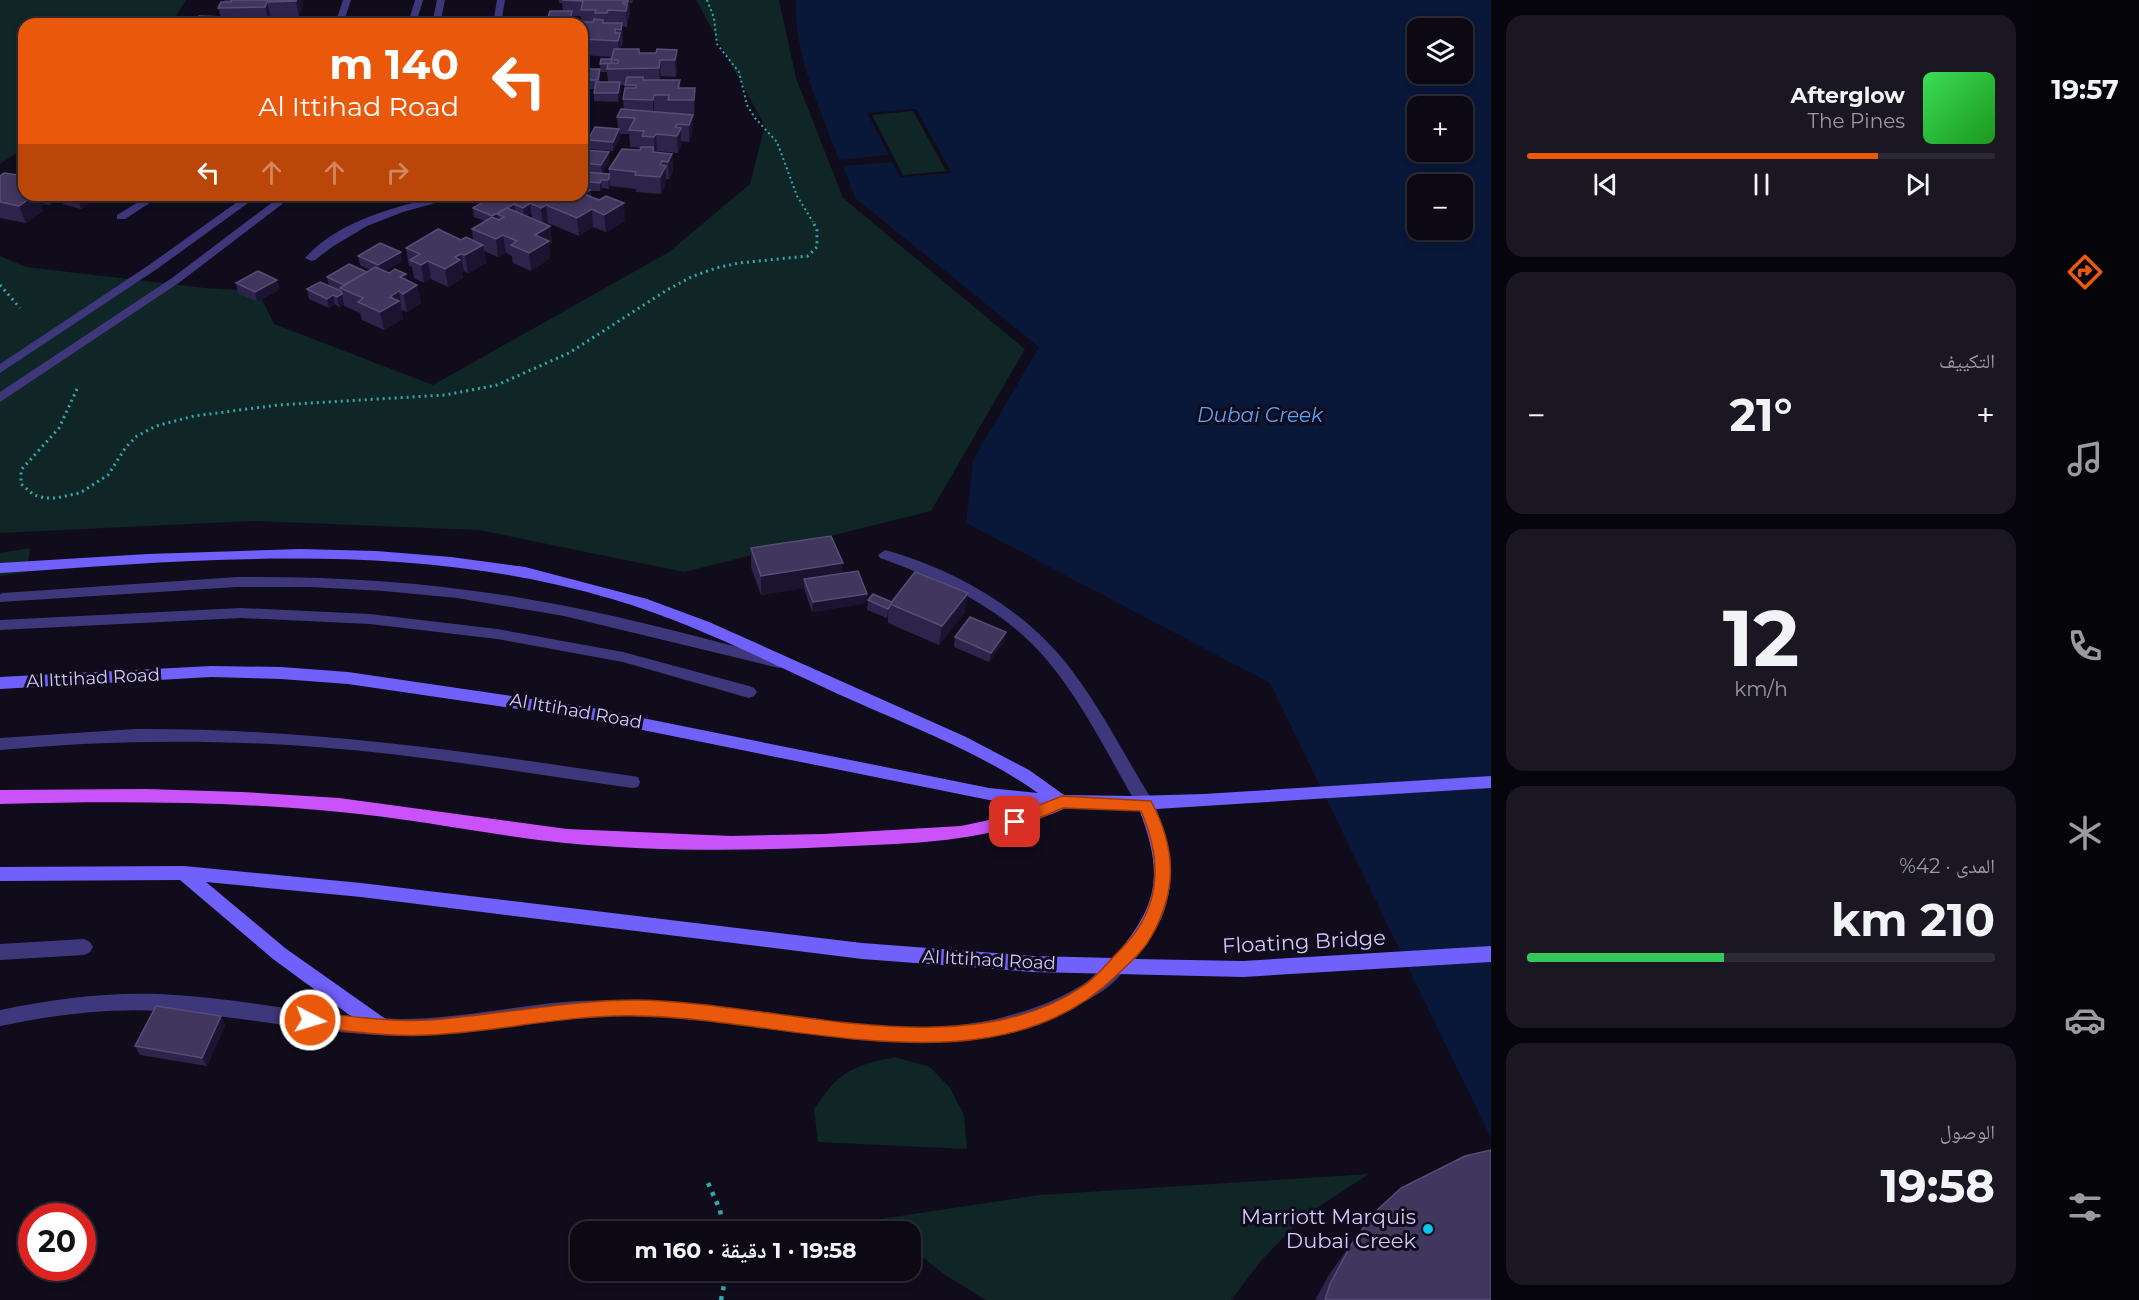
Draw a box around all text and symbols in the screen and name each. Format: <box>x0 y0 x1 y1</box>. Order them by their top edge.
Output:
map controls <box>1407 18 1473 240</box>
button: layers <box>1407 18 1473 84</box>
text: 140 m <box>329 38 459 90</box>
icon: left <box>480 42 558 120</box>
text: 19:57 <box>2051 73 2119 106</box>
text: Afterglow <box>1791 82 1905 109</box>
text: Al Ittihad Road <box>258 90 459 123</box>
button: + <box>1407 96 1473 162</box>
text: The Pines <box>1808 109 1905 133</box>
icon: left <box>192 156 225 189</box>
icon: ahead <box>255 156 288 189</box>
icon: ahead <box>318 156 351 189</box>
icon: right <box>381 156 414 189</box>
icon: previous <box>1589 168 1622 201</box>
icon: pause <box>1745 168 1778 201</box>
icon: next <box>1901 168 1934 201</box>
button: − <box>1407 174 1473 240</box>
icon: directions <box>2064 251 2106 293</box>
text: التكييف <box>1939 349 1995 373</box>
text: 21° <box>1729 387 1793 442</box>
text: − <box>1527 395 1546 435</box>
text: + <box>1976 395 1995 435</box>
water label: Dubai Creek <box>1197 403 1324 427</box>
icon: music <box>2064 438 2106 480</box>
text: 12 <box>1723 590 1799 686</box>
icon: phone <box>2064 625 2106 667</box>
street label: Al Ittihad Road <box>26 664 160 692</box>
text: km/h <box>1734 677 1788 701</box>
street label: Al Ittihad Road <box>508 689 644 733</box>
pin <box>989 796 1040 847</box>
icon: arrive <box>998 805 1031 838</box>
icon: climate <box>2064 812 2106 854</box>
text: المدى · 42% <box>1899 854 1995 878</box>
text: 210 km <box>1831 892 1995 947</box>
street label: Floating Bridge <box>1222 925 1386 958</box>
street label: Al Ittihad Road <box>922 946 1056 974</box>
position arrow <box>278 988 342 1052</box>
icon: car <box>2064 999 2106 1041</box>
text: الوصول <box>1940 1120 1995 1144</box>
text: 19:58 <box>1880 1158 1995 1213</box>
icon: filters <box>2064 1186 2106 1228</box>
speed limit sign: 20 <box>18 1203 96 1281</box>
place label: Marriott Marquis Dubai Creek <box>1241 1204 1416 1253</box>
marker: Marriott Marquis Dubai Creek <box>1421 1222 1435 1236</box>
text: 19:58 · 1 دقيقة · 160 m <box>634 1237 857 1264</box>

